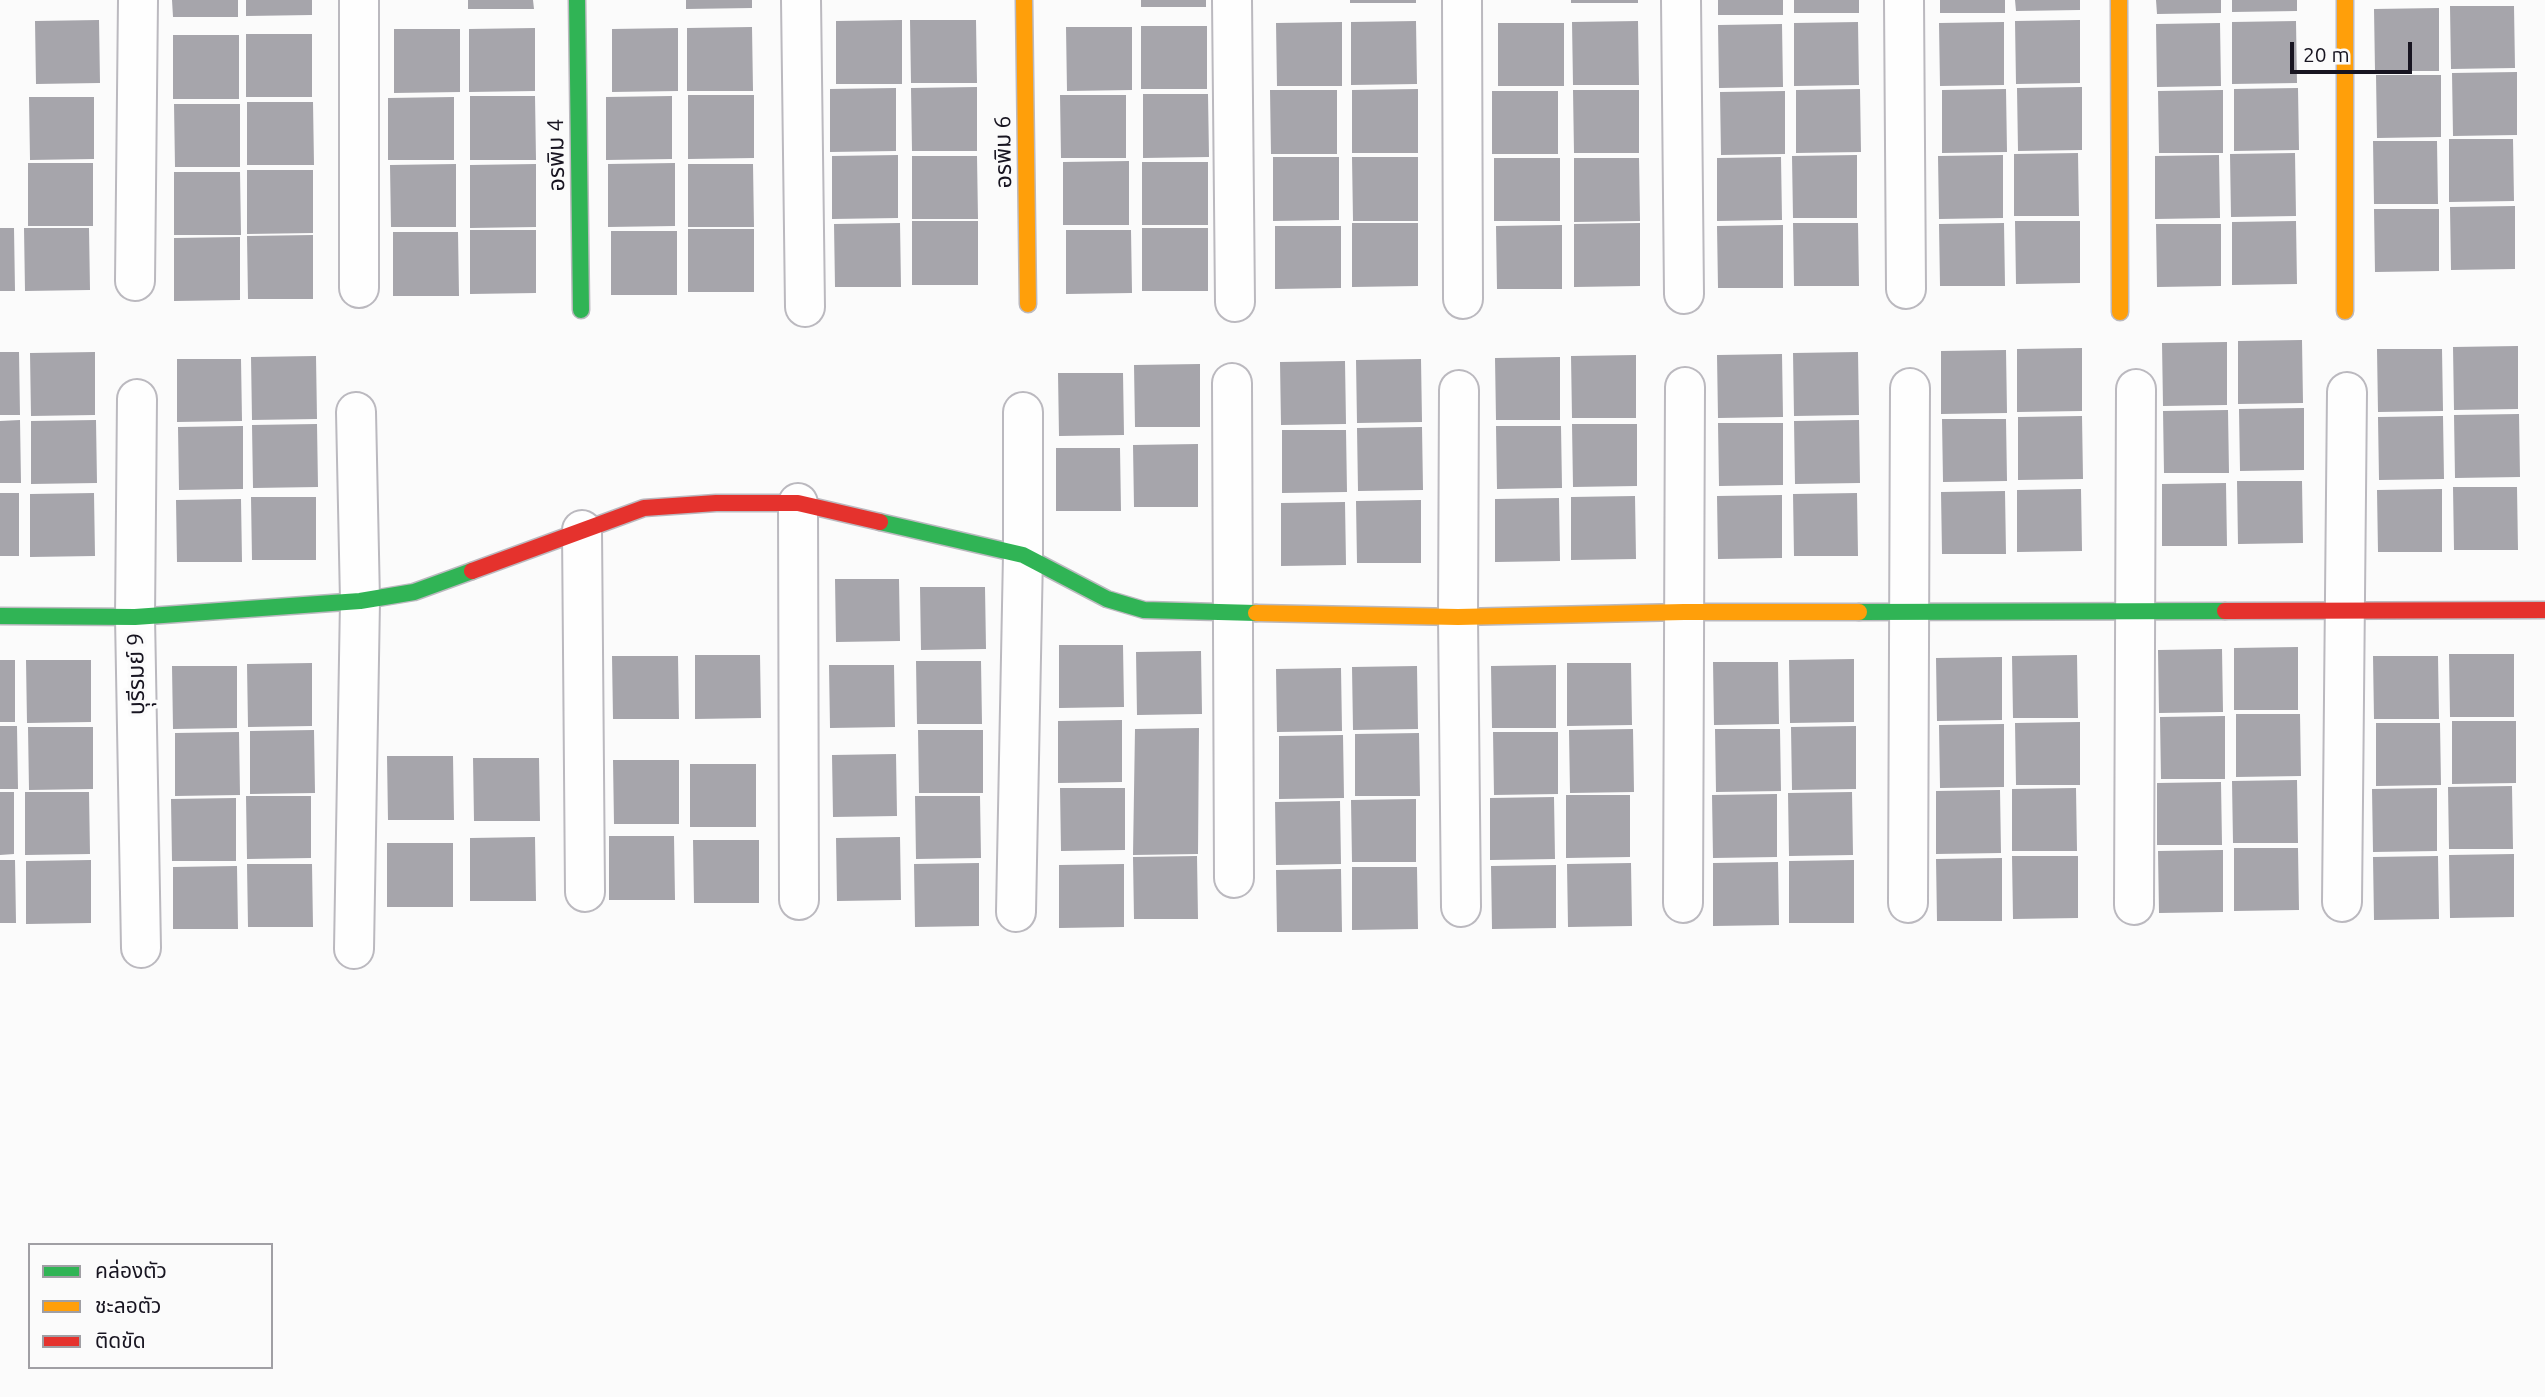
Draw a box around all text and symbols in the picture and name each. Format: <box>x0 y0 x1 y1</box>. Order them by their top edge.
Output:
scale bar <box>2293 28 2416 72</box>
text: 20 m <box>2303 42 2350 66</box>
street label: อรพิม 6 <box>989 115 1017 189</box>
street label: อรพิม 4 <box>542 118 570 192</box>
street label: บุุรีรมย์ 9 <box>121 633 151 715</box>
legend <box>28 1243 273 1369</box>
text: คล่องตัว <box>95 1258 167 1282</box>
text: ชะลอตัว <box>95 1293 161 1317</box>
text: ติดขัด <box>95 1328 146 1352</box>

